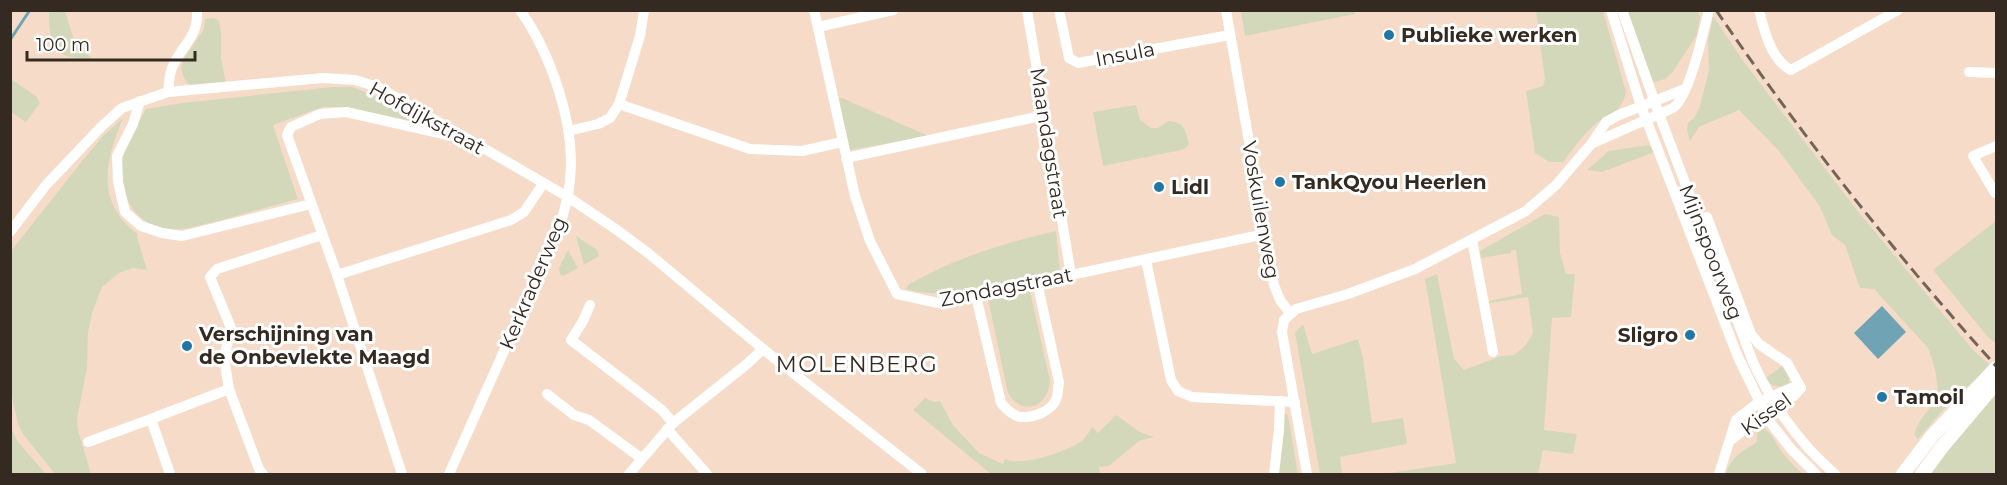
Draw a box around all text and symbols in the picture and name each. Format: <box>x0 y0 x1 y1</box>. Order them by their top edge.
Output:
place label: Publieke werken <box>1401 23 1577 47</box>
scale bar <box>27 24 195 62</box>
marker: Publieke werken <box>1382 28 1396 42</box>
text: 100 m <box>36 34 90 56</box>
street label: Insula <box>1093 37 1157 71</box>
street label: Maandagstraat <box>1025 66 1073 220</box>
street label: Hofdijkstraat <box>365 76 489 160</box>
street label: Voskuilenweg <box>1237 139 1285 281</box>
place label: TankQyou Heerlen <box>1292 170 1487 194</box>
place label: Lidl <box>1171 175 1209 199</box>
marker: TankQyou Heerlen <box>1273 175 1287 189</box>
marker: Lidl <box>1152 180 1166 194</box>
street label: Mijnspoorweg <box>1674 181 1748 323</box>
street label: Kerkraderweg <box>494 213 572 353</box>
street label: Zondagstraat <box>938 262 1074 312</box>
place label: Verschijning van de Onbevlekte Maagd <box>198 322 430 369</box>
place label: Sligro <box>1618 323 1678 347</box>
marker: Sligro <box>1683 328 1697 342</box>
marker: Verschijning van de Onbevlekte Maagd <box>180 339 194 353</box>
district label: MOLENBERG <box>776 351 938 378</box>
place label: Tamoil <box>1894 385 1964 409</box>
street label: Kissel <box>1736 388 1796 440</box>
marker: Tamoil <box>1875 390 1889 404</box>

